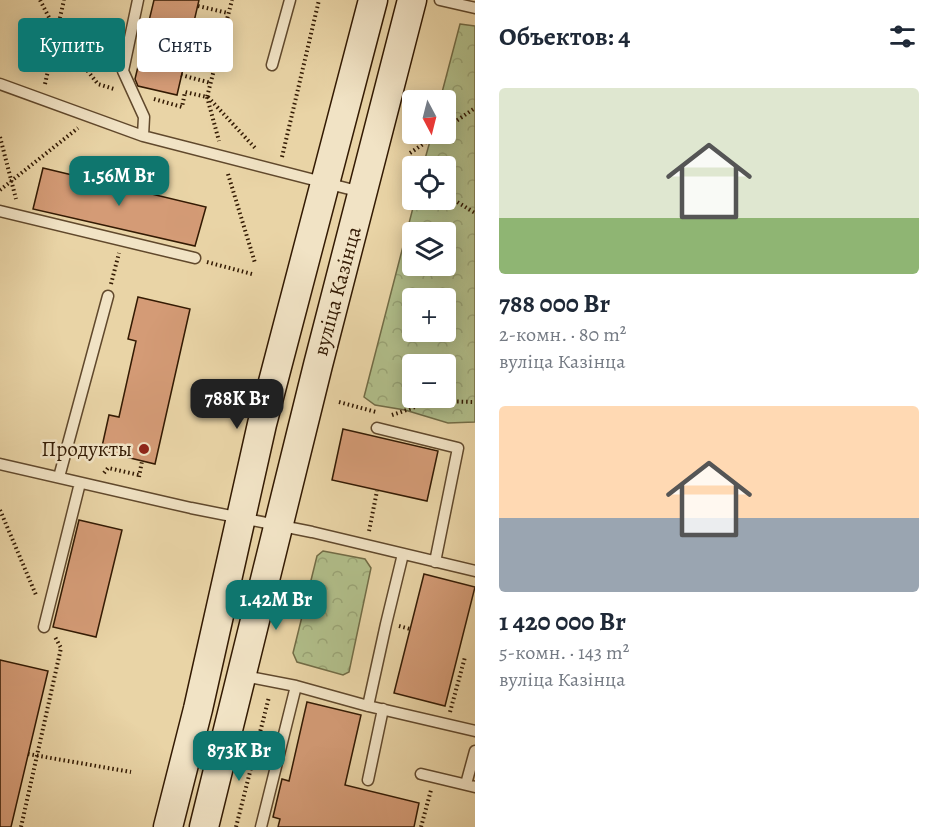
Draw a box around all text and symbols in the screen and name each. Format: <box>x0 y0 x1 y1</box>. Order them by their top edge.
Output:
chip: Купить <box>18 18 125 72</box>
chip: Снять <box>137 18 233 72</box>
text: Объектов: 4 <box>499 19 631 54</box>
icon: filters <box>886 20 919 53</box>
north arrow <box>402 90 456 144</box>
map controls <box>402 90 456 408</box>
icon: home <box>655 127 763 235</box>
pin: 1.56M Br <box>57 156 181 207</box>
button: locate <box>402 156 456 210</box>
text: 1.56M Br <box>83 162 155 189</box>
button: layers <box>402 222 456 276</box>
street label: вуліца Казінца <box>306 223 368 359</box>
text: 788 000 Br <box>499 286 610 321</box>
button: + <box>402 288 456 342</box>
text: 2-комн. · 80 m² <box>499 321 626 348</box>
text: вуліца Казінца <box>499 348 625 375</box>
button: − <box>402 354 456 408</box>
pin: 788K Br <box>182 379 292 430</box>
text: 788K Br <box>204 385 270 412</box>
place label: Продукты <box>41 435 132 463</box>
marker: Продукты <box>137 442 151 456</box>
icon: home <box>655 445 763 553</box>
pin: 1.42M Br <box>214 580 338 631</box>
text: 1.42M Br <box>240 586 312 613</box>
text: 1 420 000 Br <box>499 604 626 639</box>
text: 5-комн. · 143 m² <box>499 639 629 666</box>
text: вуліца Казінца <box>499 666 625 693</box>
pin: 873K Br <box>184 731 294 782</box>
text: 873K Br <box>207 737 271 764</box>

